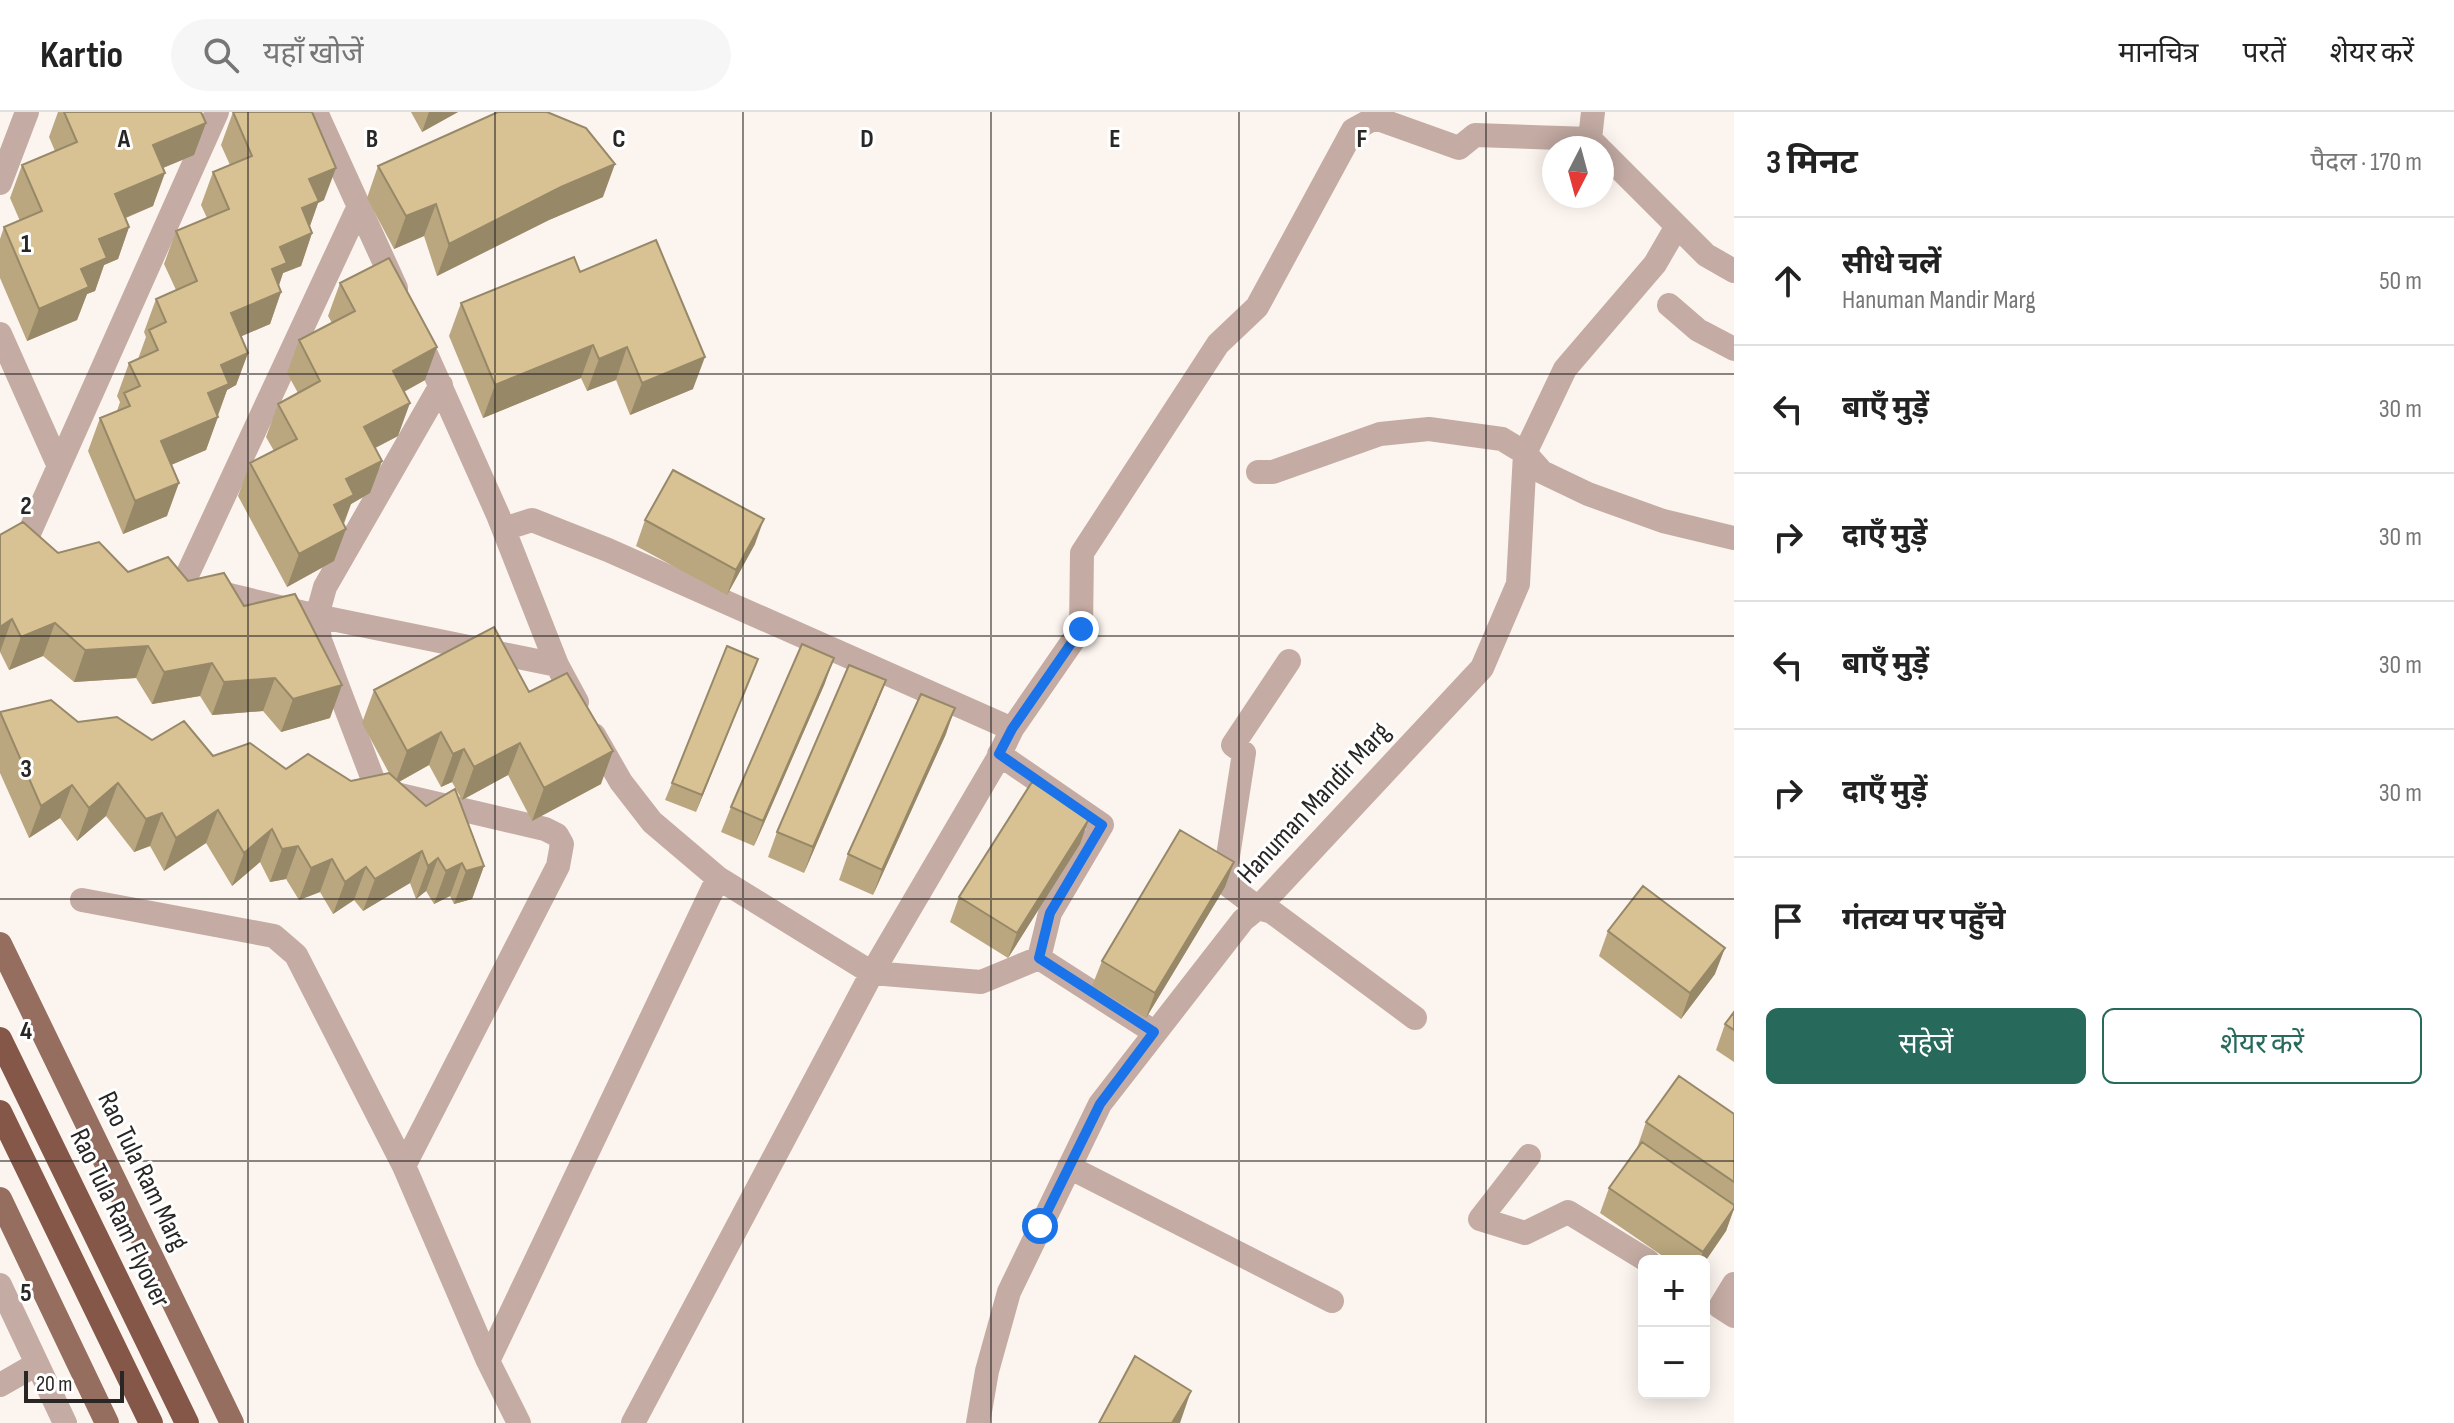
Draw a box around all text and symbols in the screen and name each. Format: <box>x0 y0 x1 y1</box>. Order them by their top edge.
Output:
search box <box>171 19 731 91</box>
text: Kartio <box>40 33 123 78</box>
icon: search <box>199 33 243 77</box>
text: यहाँ खोजें <box>263 36 363 72</box>
text: मानचित्र <box>2119 37 2199 70</box>
text: परतें <box>2243 37 2286 70</box>
text: शेयर करें <box>2330 37 2414 70</box>
text: A <box>117 124 131 155</box>
text: B <box>366 124 378 155</box>
text: C <box>612 124 626 155</box>
text: D <box>860 124 874 155</box>
text: E <box>1109 124 1121 155</box>
text: F <box>1357 124 1368 155</box>
north arrow <box>1542 136 1614 208</box>
text: 3 मिनट <box>1766 142 1858 183</box>
text: पैदल · 170 m <box>2311 147 2422 178</box>
text: 1 <box>21 229 31 260</box>
text: सीधे चलें <box>1842 246 1941 282</box>
icon: ahead <box>1766 259 1810 303</box>
text: 50 m <box>2379 266 2422 297</box>
text: Hanuman Mandir Marg <box>1842 285 2036 316</box>
icon: left <box>1766 387 1810 431</box>
text: बाएँ मुड़ें <box>1842 390 1929 426</box>
text: 30 m <box>2379 394 2422 425</box>
text: 2 <box>20 491 32 522</box>
icon: right <box>1766 515 1810 559</box>
text: दाएँ मुड़ें <box>1842 518 1927 554</box>
text: 30 m <box>2379 522 2422 553</box>
route end <box>1063 611 1099 647</box>
icon: left <box>1766 643 1810 687</box>
text: बाएँ मुड़ें <box>1842 646 1929 682</box>
text: 30 m <box>2379 650 2422 681</box>
street label: Hanuman Mandir Marg <box>1231 715 1397 891</box>
text: 3 <box>20 754 32 785</box>
icon: right <box>1766 771 1810 815</box>
text: दाएँ मुड़ें <box>1842 774 1927 810</box>
text: 30 m <box>2379 778 2422 809</box>
icon: arrive <box>1766 899 1810 943</box>
text: गंतव्य पर पहुँचे <box>1842 902 2006 938</box>
button: सहेजें <box>1766 1008 2086 1084</box>
button: शेयर करें <box>2102 1008 2422 1084</box>
text: 4 <box>20 1016 32 1047</box>
street label: Rao Tula Ram Marg <box>90 1086 196 1256</box>
street label: Rao Tula Ram Flyover <box>63 1123 177 1313</box>
route start <box>1022 1208 1058 1244</box>
map controls <box>1638 1255 1710 1399</box>
button: + <box>1638 1255 1710 1327</box>
text: 5 <box>20 1278 32 1309</box>
button: − <box>1638 1327 1710 1399</box>
scale bar <box>24 1367 124 1403</box>
text: 20 m <box>36 1371 73 1398</box>

